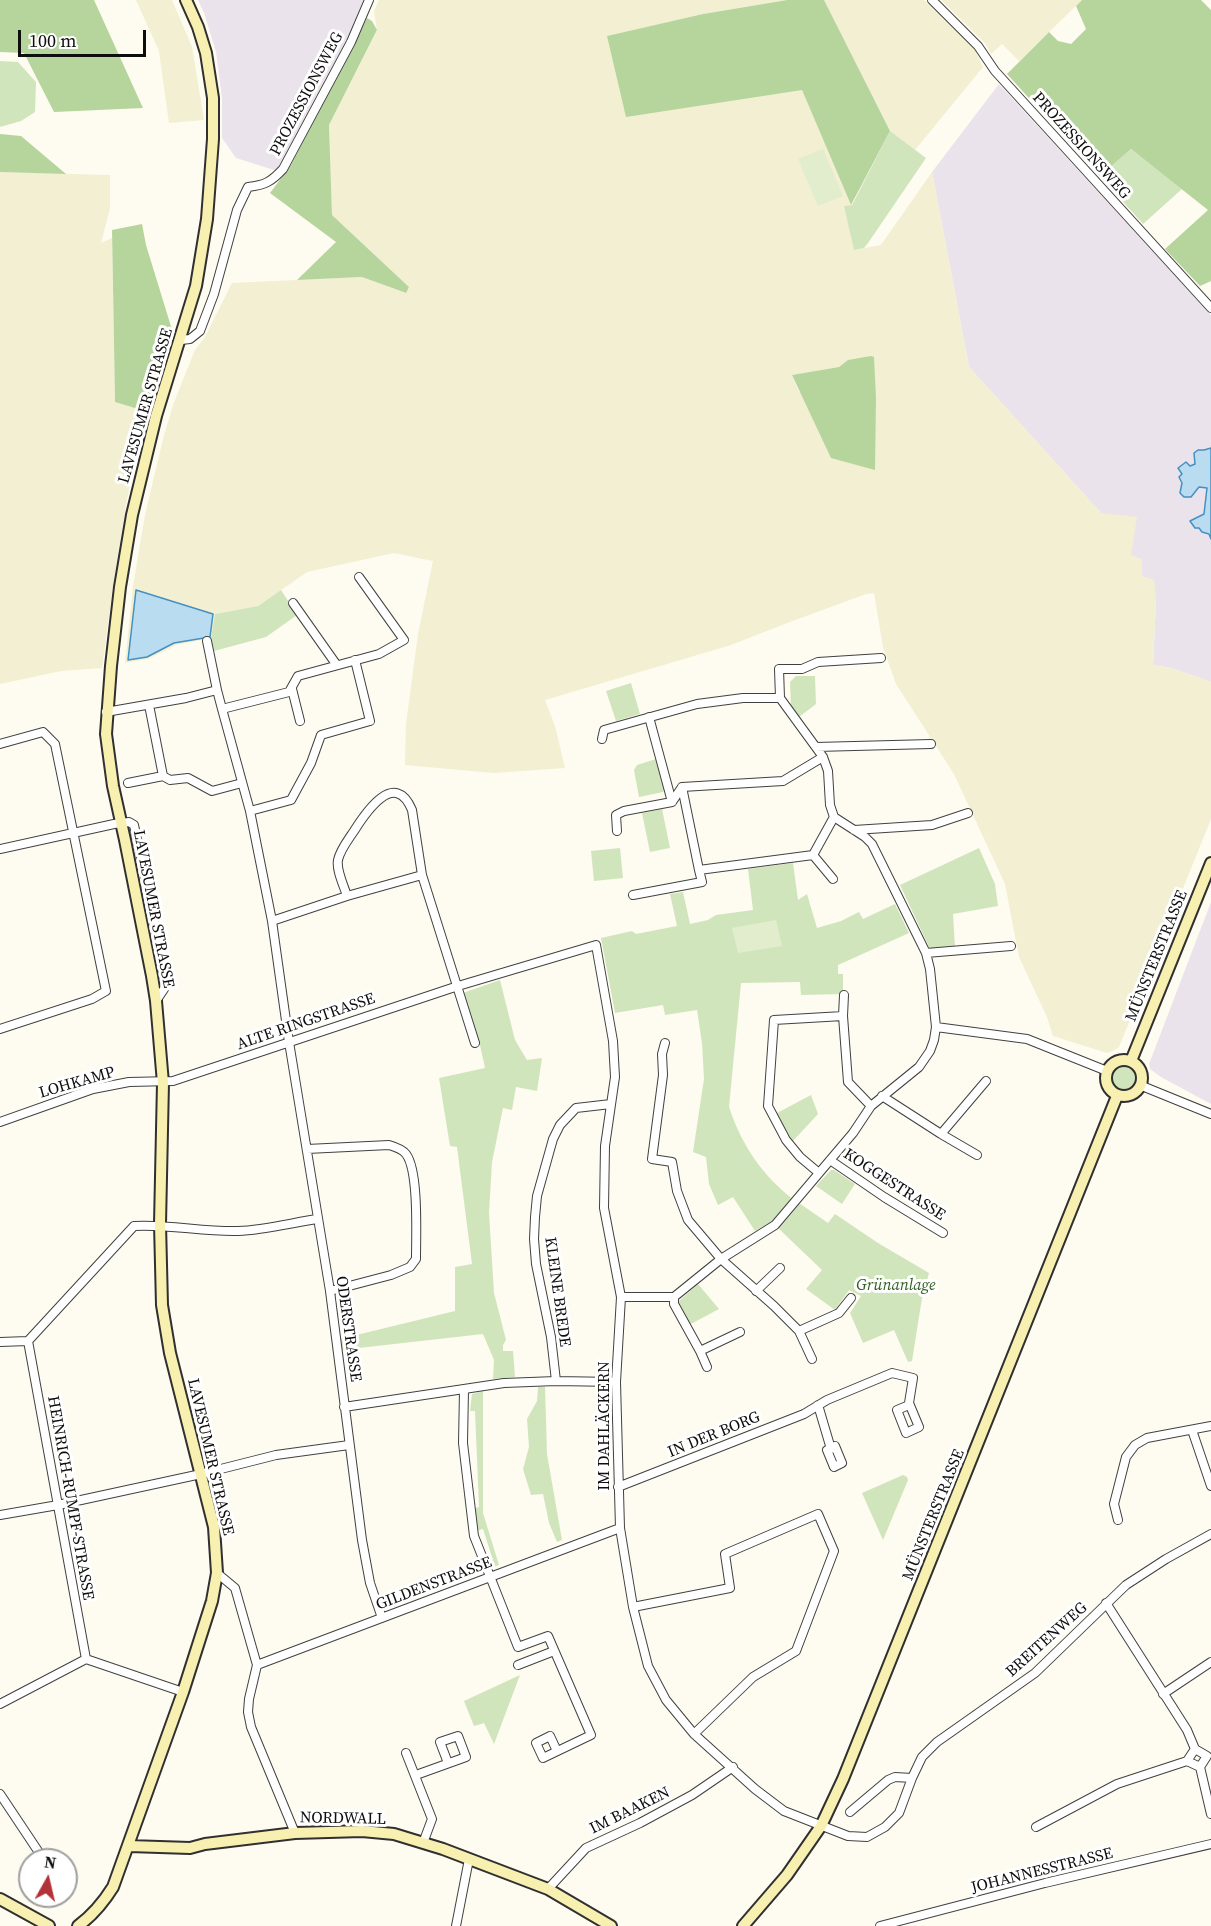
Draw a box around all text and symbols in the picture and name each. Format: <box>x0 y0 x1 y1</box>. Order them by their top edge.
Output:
scale bar <box>21 18 148 56</box>
text: 100 m <box>29 28 76 53</box>
street label: PROZESSIONSWEG <box>266 29 348 159</box>
street label: PROZESSIONSWEG <box>1028 89 1134 203</box>
street label: LAVESUMER STRASSE <box>115 326 177 486</box>
street label: LAVESUMER STRASSE <box>128 828 178 990</box>
street label: MÜNSTERSTRASSE <box>1122 888 1192 1024</box>
street label: ALTE RINGSTRASSE <box>234 989 378 1055</box>
street label: LOHKAMP <box>37 1063 117 1103</box>
street label: KOGGESTRASSE <box>839 1145 949 1225</box>
street label: KLEINE BREDE <box>540 1236 574 1348</box>
street label: ODERSTRASSE <box>331 1275 365 1383</box>
park label: Grünanlage <box>856 1276 936 1296</box>
street label: IM DAHLÄCKERN <box>595 1361 615 1491</box>
street label: LAVESUMER STRASSE <box>183 1377 237 1537</box>
street label: HEINRICH-RUMPF-STRASSE <box>43 1394 97 1602</box>
street label: IN DER BORG <box>665 1408 763 1462</box>
street label: MÜNSTERSTRASSE <box>899 1447 969 1583</box>
street label: GILDENSTRASSE <box>373 1553 495 1615</box>
street label: BREITENWEG <box>1002 1599 1092 1681</box>
street label: IM BAAKEN <box>587 1783 673 1839</box>
street label: NORDWALL <box>300 1809 386 1829</box>
street label: JOHANNESSTRASSE <box>969 1844 1115 1898</box>
north arrow <box>18 1848 78 1908</box>
text: N <box>43 1850 58 1874</box>

